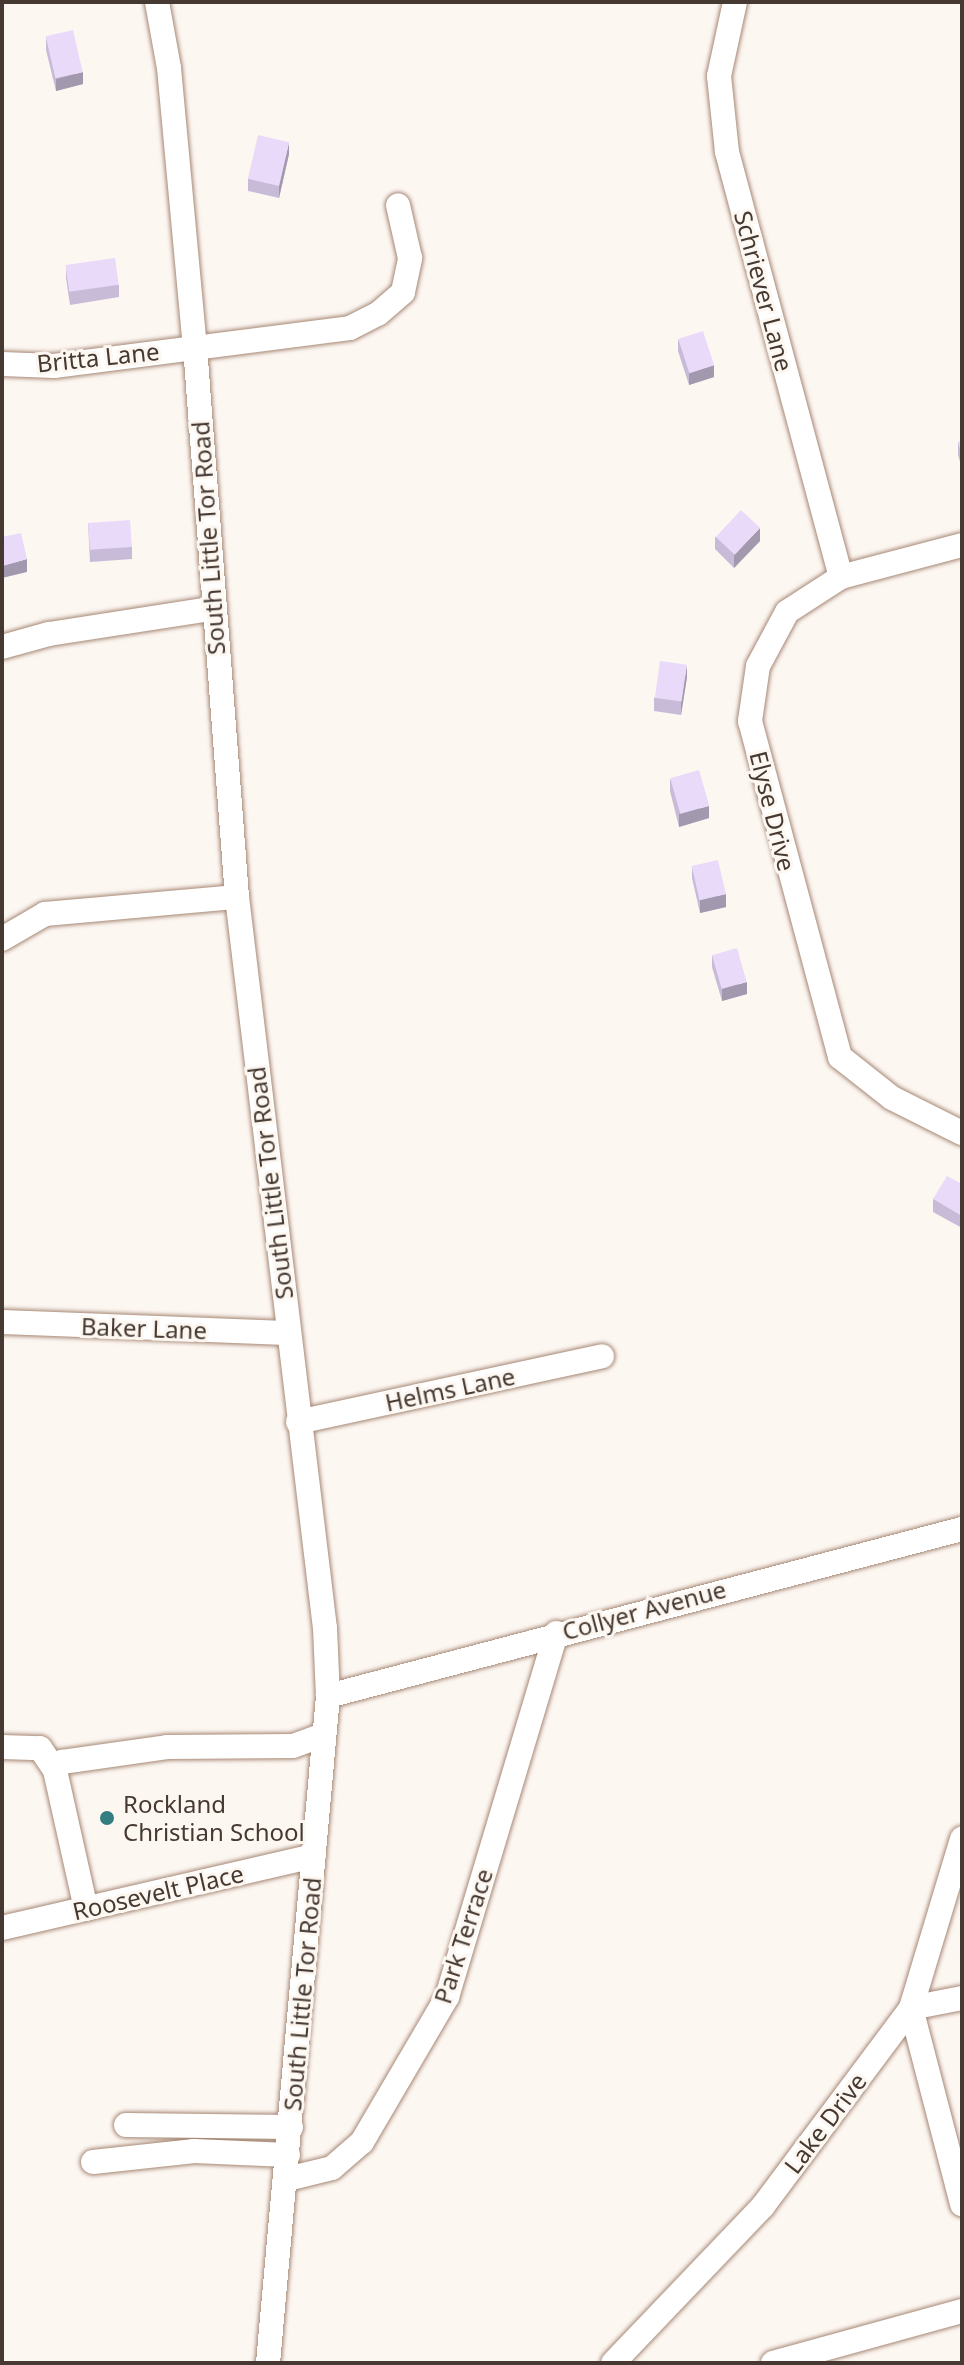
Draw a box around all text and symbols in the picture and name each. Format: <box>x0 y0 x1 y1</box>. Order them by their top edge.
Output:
street label: Schriever Lane <box>729 208 799 374</box>
street label: Britta Lane <box>35 336 161 378</box>
street label: South Little Tor Road <box>185 420 231 656</box>
street label: Elyse Drive <box>744 748 802 874</box>
street label: South Little Tor Road <box>241 1065 299 1301</box>
street label: Baker Lane <box>81 1311 207 1345</box>
street label: Helms Lane <box>382 1361 518 1417</box>
street label: Collyer Avenue <box>559 1574 729 1646</box>
place label: Rockland Christian School <box>123 1790 305 1846</box>
marker: Rockland Christian School <box>98 1809 116 1827</box>
street label: Roosevelt Place <box>70 1858 246 1926</box>
street label: Park Terrace <box>428 1865 498 2007</box>
street label: South Little Tor Road <box>277 1876 327 2112</box>
street label: Lake Drive <box>778 2067 872 2179</box>

